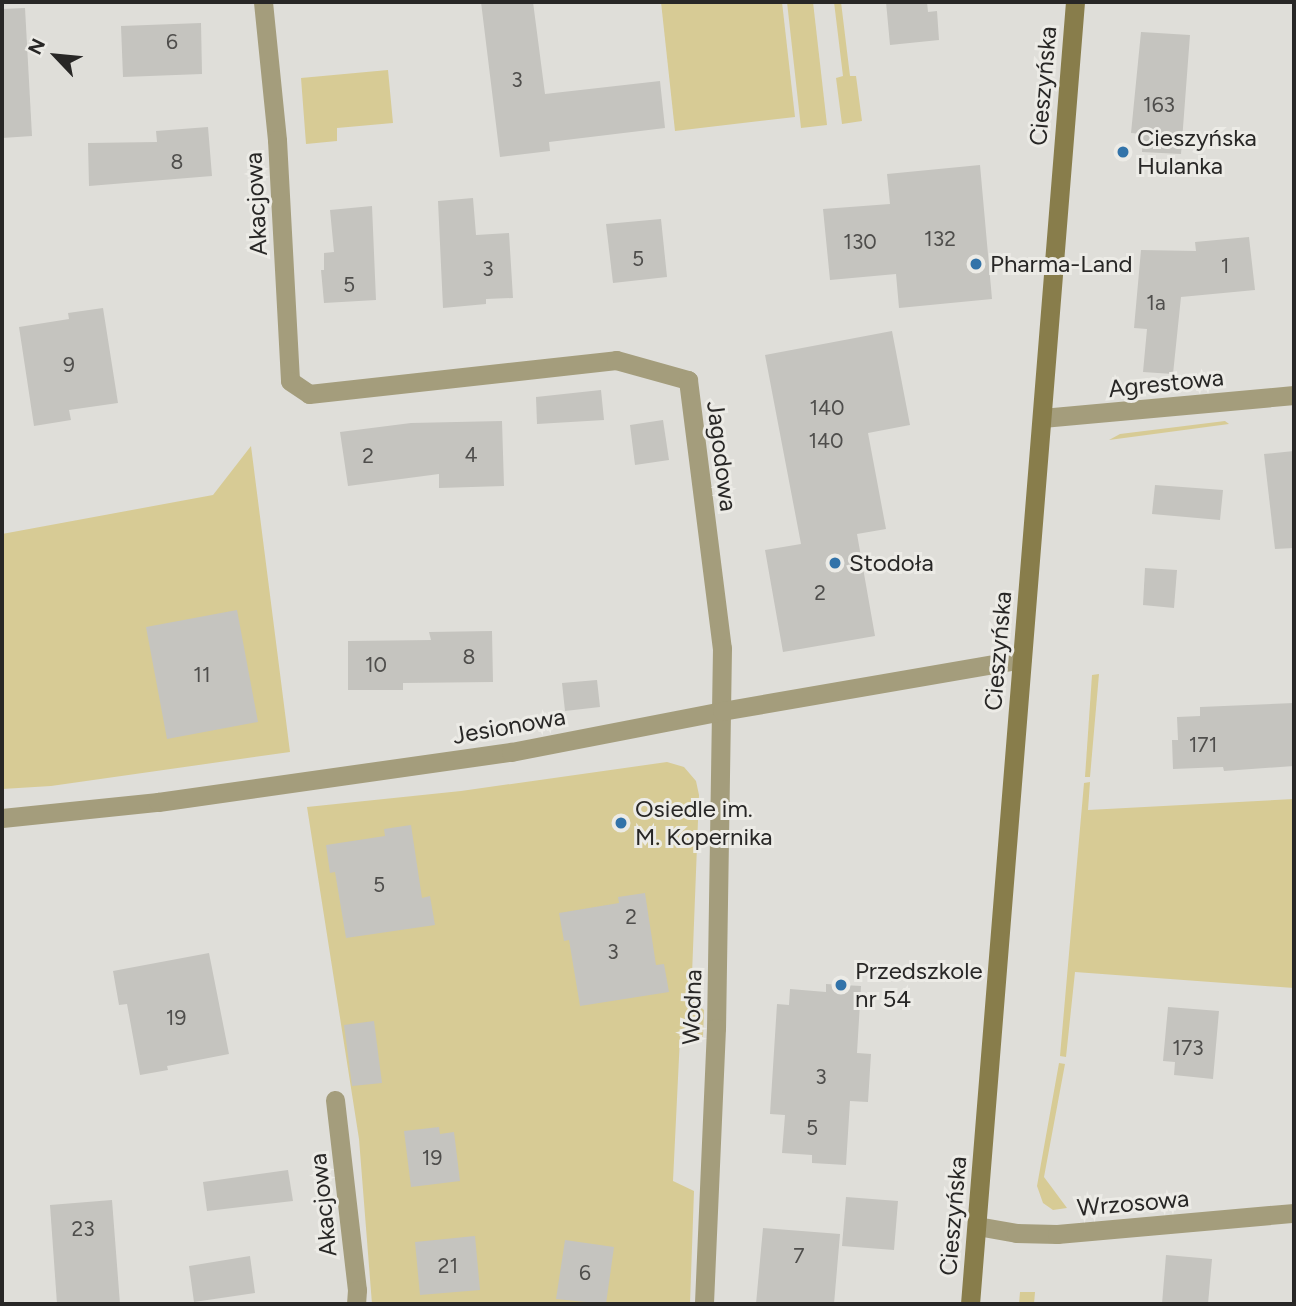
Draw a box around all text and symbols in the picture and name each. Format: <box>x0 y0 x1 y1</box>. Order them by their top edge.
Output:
north arrow <box>21 21 91 91</box>
street label: Cieszyńska <box>1023 25 1063 147</box>
house number: 6 <box>166 29 178 55</box>
text: N <box>23 35 50 58</box>
house number: 3 <box>511 67 523 93</box>
house number: 163 <box>1143 92 1175 118</box>
place label: Cieszyńska Hulanka <box>1137 124 1257 180</box>
marker: Cieszyńska Hulanka <box>1115 144 1131 160</box>
house number: 8 <box>171 149 183 175</box>
street label: Akacjowa <box>239 151 273 257</box>
house number: 132 <box>924 226 956 252</box>
house number: 130 <box>843 229 877 255</box>
house number: 5 <box>632 246 644 272</box>
place label: Pharma-Land <box>990 250 1132 278</box>
house number: 1 <box>1221 253 1229 279</box>
house number: 3 <box>482 256 494 282</box>
marker: Pharma-Land <box>968 256 984 272</box>
house number: 5 <box>343 272 355 298</box>
house number: 1a <box>1146 290 1166 316</box>
house number: 9 <box>63 352 75 378</box>
street label: Agrestowa <box>1107 363 1225 403</box>
house number: 140 <box>809 395 845 421</box>
street label: Jagodowa <box>701 399 743 513</box>
house number: 140 <box>808 428 844 454</box>
house number: 4 <box>464 442 478 468</box>
house number: 2 <box>362 443 374 469</box>
place label: Stodoła <box>849 549 934 577</box>
marker: Stodoła <box>827 555 843 571</box>
house number: 2 <box>814 580 826 606</box>
street label: Cieszyńska <box>978 590 1018 712</box>
house number: 8 <box>463 644 475 670</box>
house number: 10 <box>365 652 387 678</box>
house number: 11 <box>193 662 211 688</box>
street label: Jesionowa <box>450 702 568 750</box>
house number: 171 <box>1189 732 1217 758</box>
place label: Osiedle im. M. Kopernika <box>635 795 773 851</box>
marker: Osiedle im. M. Kopernika <box>613 815 629 831</box>
house number: 5 <box>373 872 385 898</box>
house number: 2 <box>625 904 637 930</box>
house number: 3 <box>607 939 619 965</box>
place label: Przedszkole nr 54 <box>855 957 983 1013</box>
street label: Wodna <box>676 969 708 1045</box>
marker: Przedszkole nr 54 <box>833 977 849 993</box>
house number: 19 <box>166 1005 186 1031</box>
house number: 173 <box>1172 1035 1204 1061</box>
house number: 3 <box>815 1064 827 1090</box>
house number: 5 <box>806 1115 818 1141</box>
house number: 19 <box>422 1145 442 1171</box>
street label: Akacjowa <box>303 1152 343 1258</box>
street label: Cieszyńska <box>933 1155 973 1277</box>
street label: Wrzosowa <box>1076 1184 1190 1222</box>
house number: 23 <box>71 1216 95 1242</box>
house number: 7 <box>793 1243 805 1269</box>
house number: 21 <box>438 1253 458 1279</box>
house number: 6 <box>579 1260 591 1286</box>

